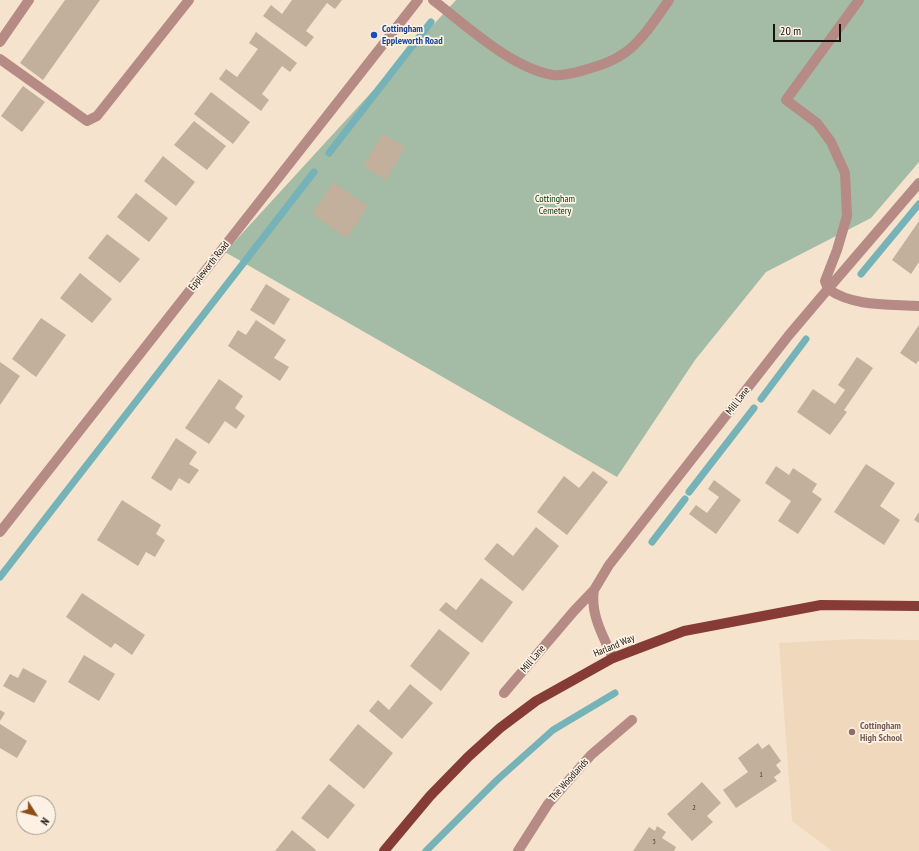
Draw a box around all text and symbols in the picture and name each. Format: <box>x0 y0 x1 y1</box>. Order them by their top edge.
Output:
scale bar <box>775 16 843 42</box>
place label: Cottingham Eppleworth Road <box>382 23 443 46</box>
text: 20 m <box>780 23 801 38</box>
marker: Cottingham Eppleworth Road <box>369 30 379 40</box>
park label: Cottingham Cemetery <box>535 193 575 216</box>
street label: Eppleworth Road <box>186 239 232 293</box>
street label: Mill Lane <box>723 385 753 417</box>
street label: Harland Way <box>592 632 636 660</box>
street label: Mill Lane <box>518 643 548 675</box>
place label: Cottingham High School <box>860 720 902 744</box>
marker: Cottingham High School <box>847 727 857 737</box>
street label: The Woodlands <box>547 756 591 804</box>
house number: 1 <box>759 770 763 780</box>
north arrow <box>16 795 56 835</box>
house number: 2 <box>692 803 696 813</box>
text: N <box>37 815 52 828</box>
house number: 3 <box>652 837 656 847</box>

